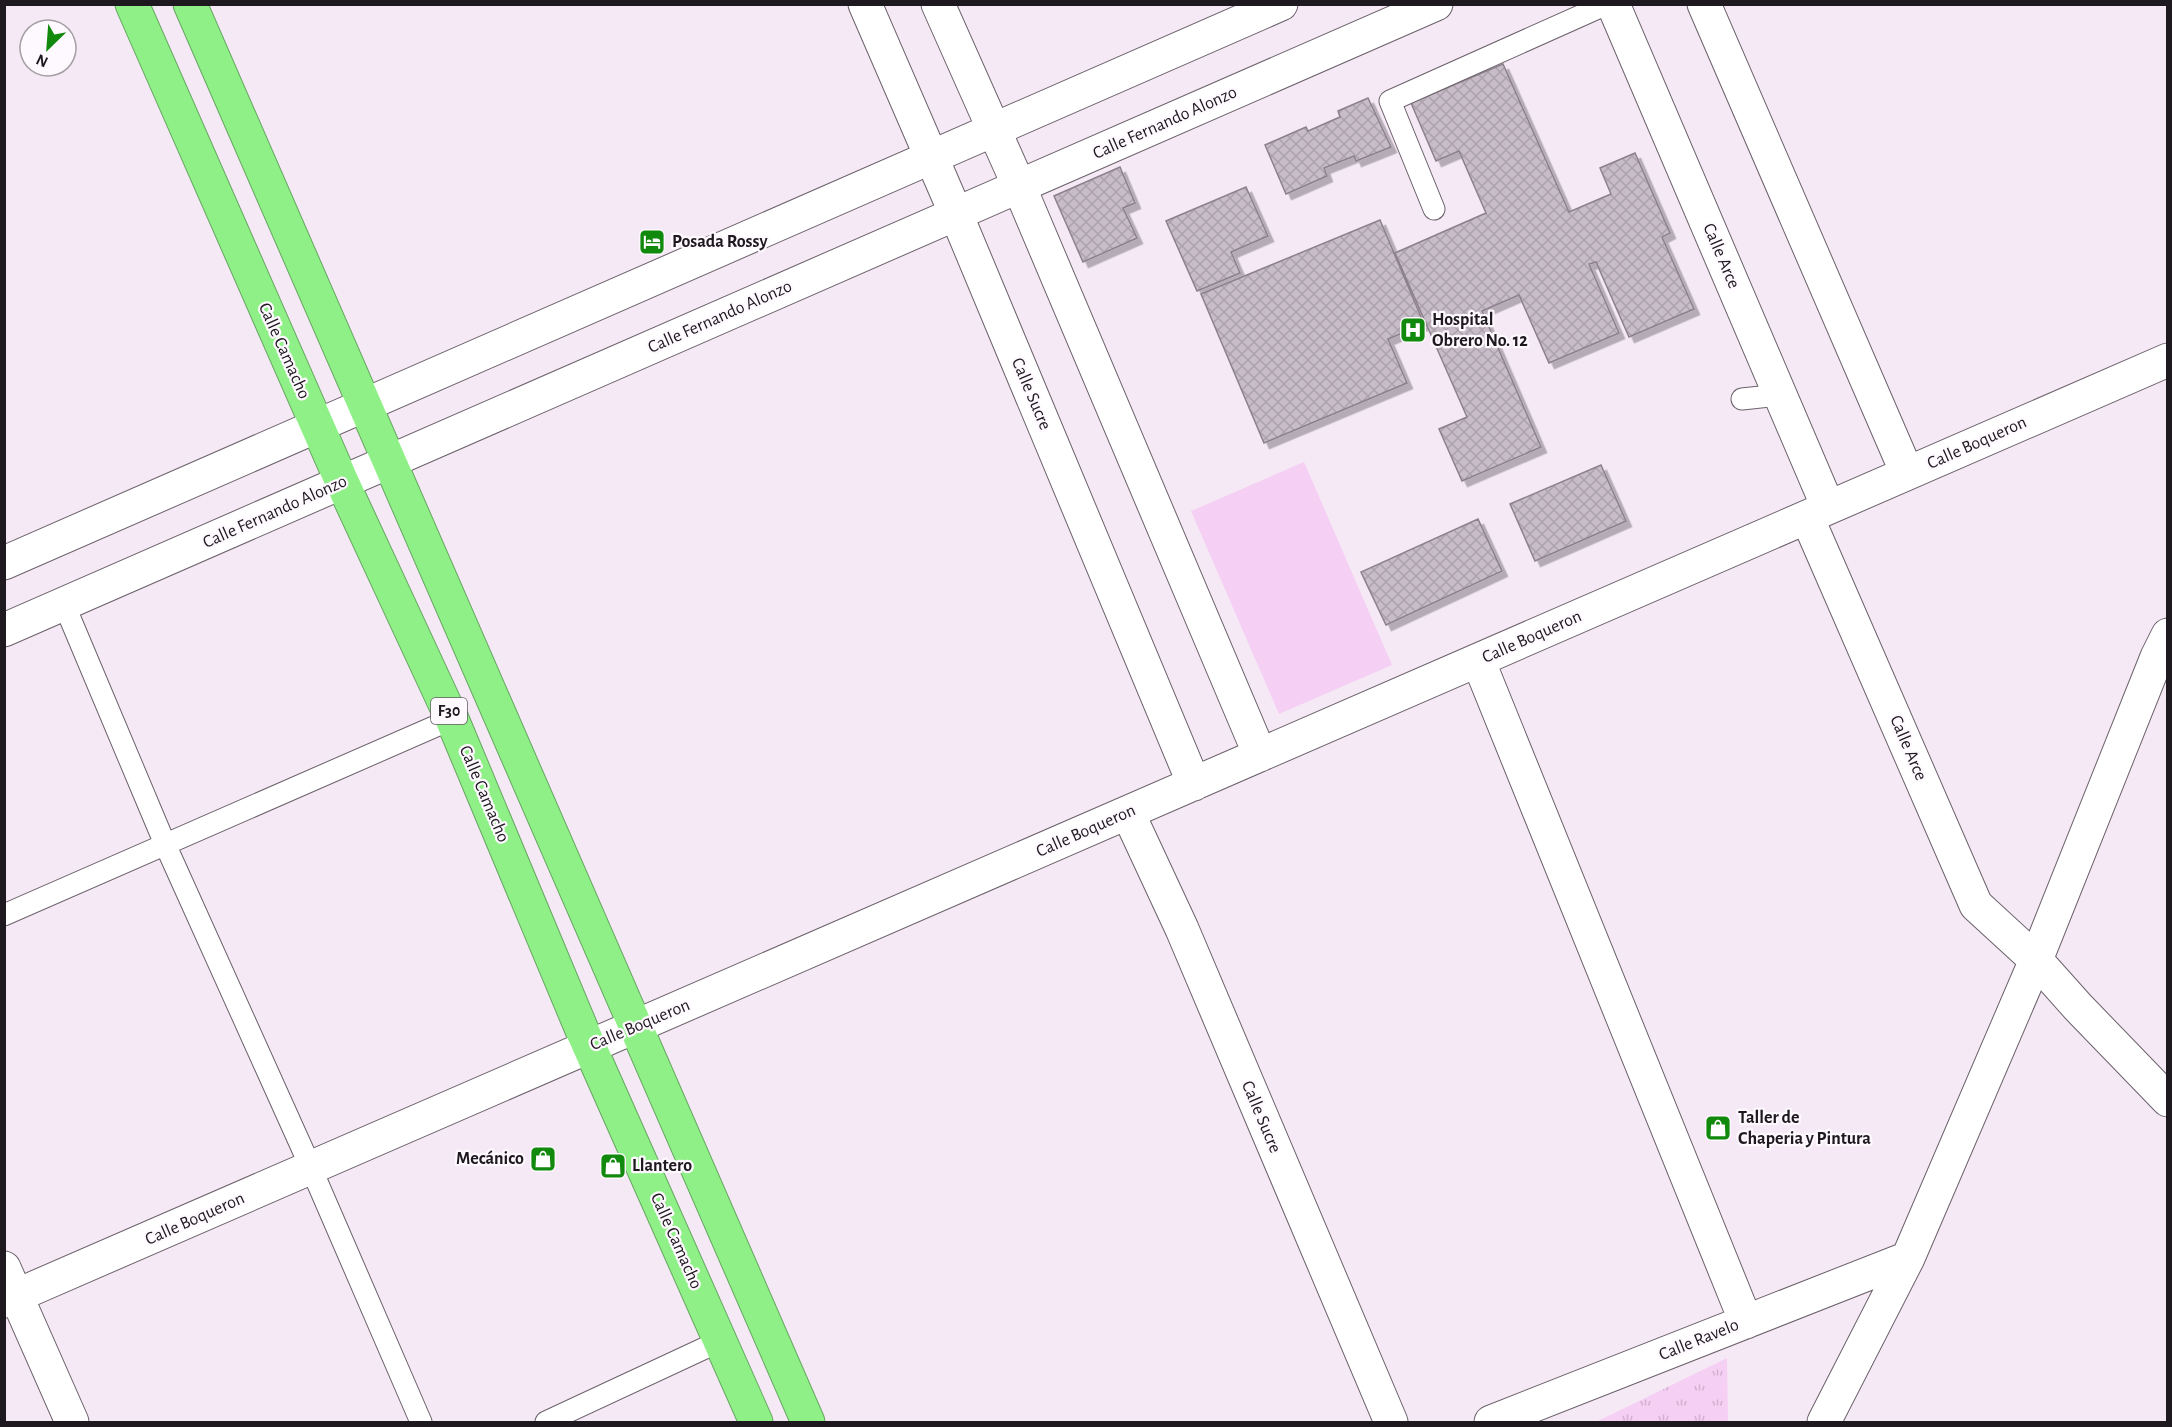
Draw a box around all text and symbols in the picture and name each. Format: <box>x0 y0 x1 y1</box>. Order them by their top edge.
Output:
north arrow <box>18 18 78 78</box>
text: N <box>34 51 51 70</box>
street label: Calle Fernando Alonzo <box>1090 83 1240 163</box>
street label: Calle Arce <box>1699 221 1743 291</box>
hotel icon: Posada Rossy <box>637 227 667 257</box>
place label: Posada Rossy <box>672 233 768 251</box>
street label: Calle Fernando Alonzo <box>645 277 795 357</box>
street label: Calle Camacho <box>255 300 313 402</box>
place label: Hospital Obrero No. 12 <box>1432 311 1528 350</box>
hospital icon: Hospital Obrero No. 12 <box>1398 315 1428 345</box>
street label: Calle Sucre <box>1008 355 1054 433</box>
street label: Calle Boqueron <box>1925 413 2029 473</box>
street label: Calle Fernando Alonzo <box>200 472 350 552</box>
street label: Calle Boqueron <box>1480 607 1584 667</box>
road number: F30 <box>431 698 467 724</box>
street label: Calle Arce <box>1886 713 1930 783</box>
street label: Calle Camacho <box>456 743 512 845</box>
street label: Calle Boqueron <box>1034 801 1138 861</box>
street label: Calle Boqueron <box>587 996 693 1054</box>
street label: Calle Sucre <box>1238 1078 1284 1156</box>
place label: Taller de Chaperia y Pintura <box>1738 1109 1871 1148</box>
shop icon: Taller de Chaperia y Pintura <box>1703 1113 1733 1143</box>
shop icon: Mecánico <box>528 1144 558 1174</box>
place label: Mecánico <box>456 1150 524 1168</box>
shop icon: Llantero <box>598 1151 628 1181</box>
place label: Llantero <box>632 1157 692 1175</box>
street label: Calle Boqueron <box>143 1189 247 1249</box>
street label: Calle Camacho <box>647 1190 705 1292</box>
street label: Calle Ravelo <box>1656 1316 1742 1364</box>

